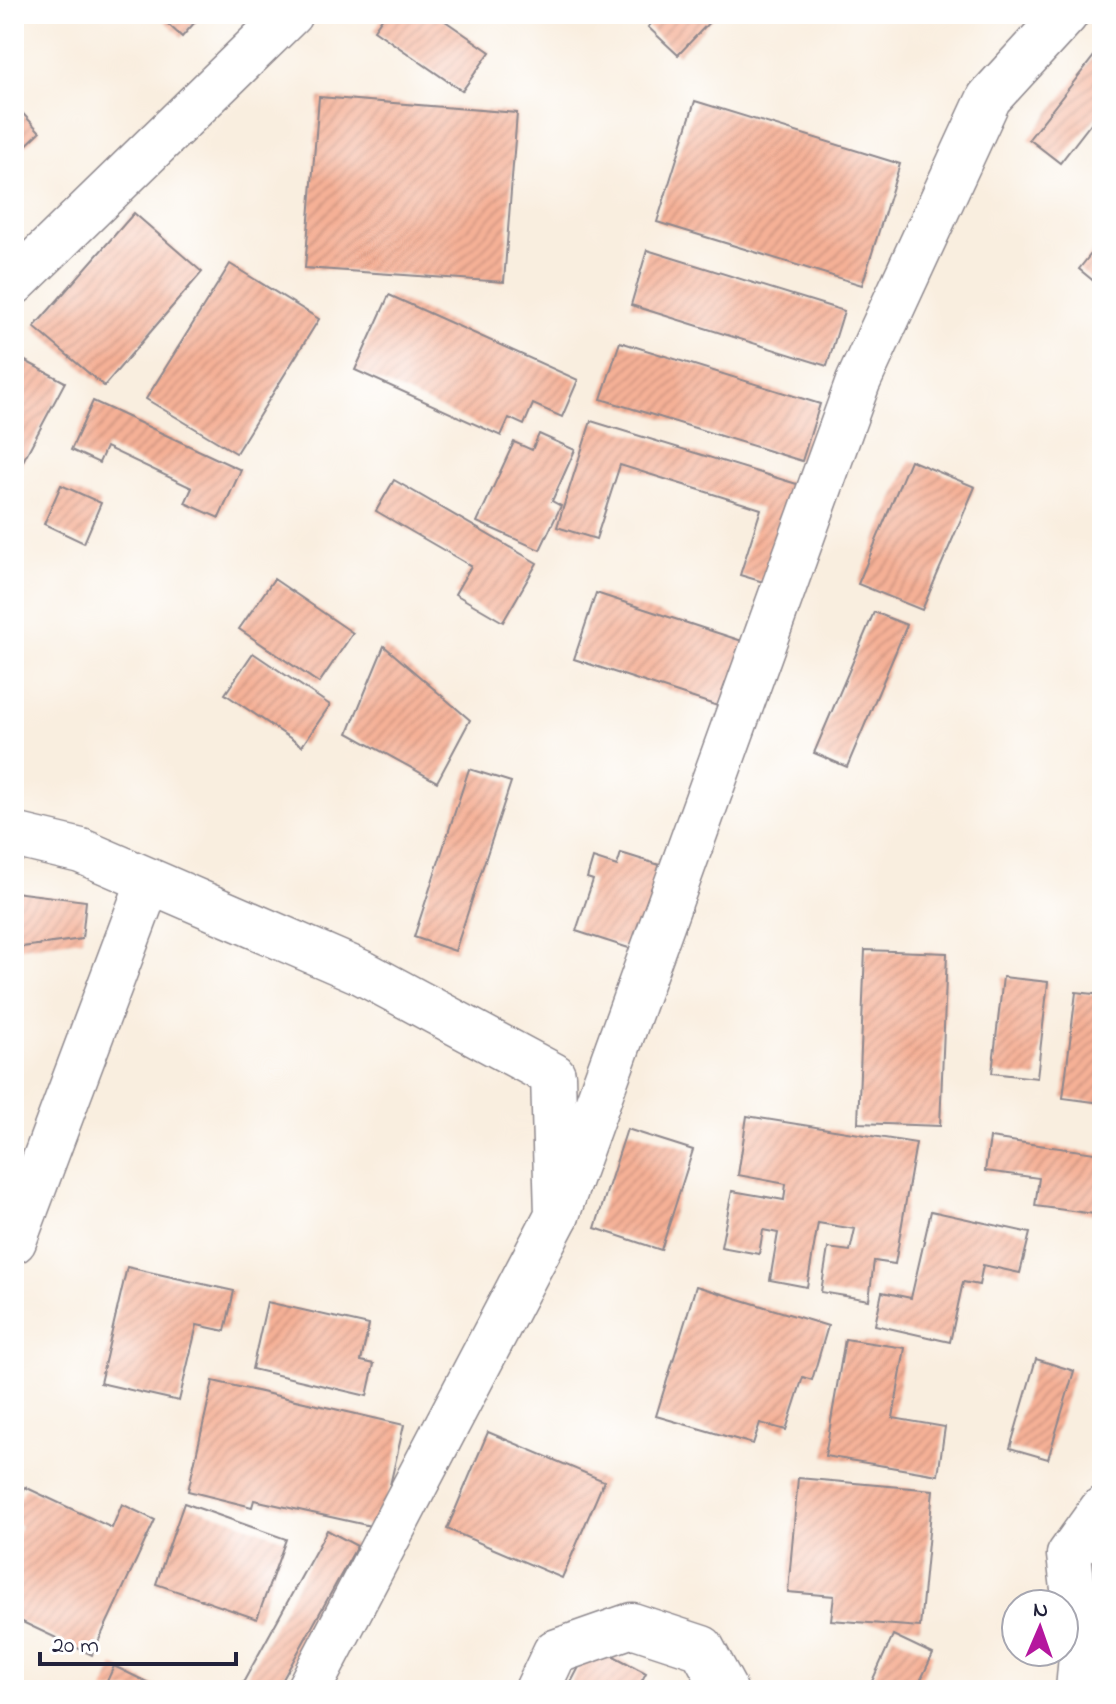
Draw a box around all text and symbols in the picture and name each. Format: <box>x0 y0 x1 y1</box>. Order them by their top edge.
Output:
north arrow <box>1000 1588 1080 1668</box>
text: N <box>1033 1595 1049 1627</box>
scale bar <box>40 1616 236 1666</box>
text: 20 m <box>52 1629 99 1664</box>

